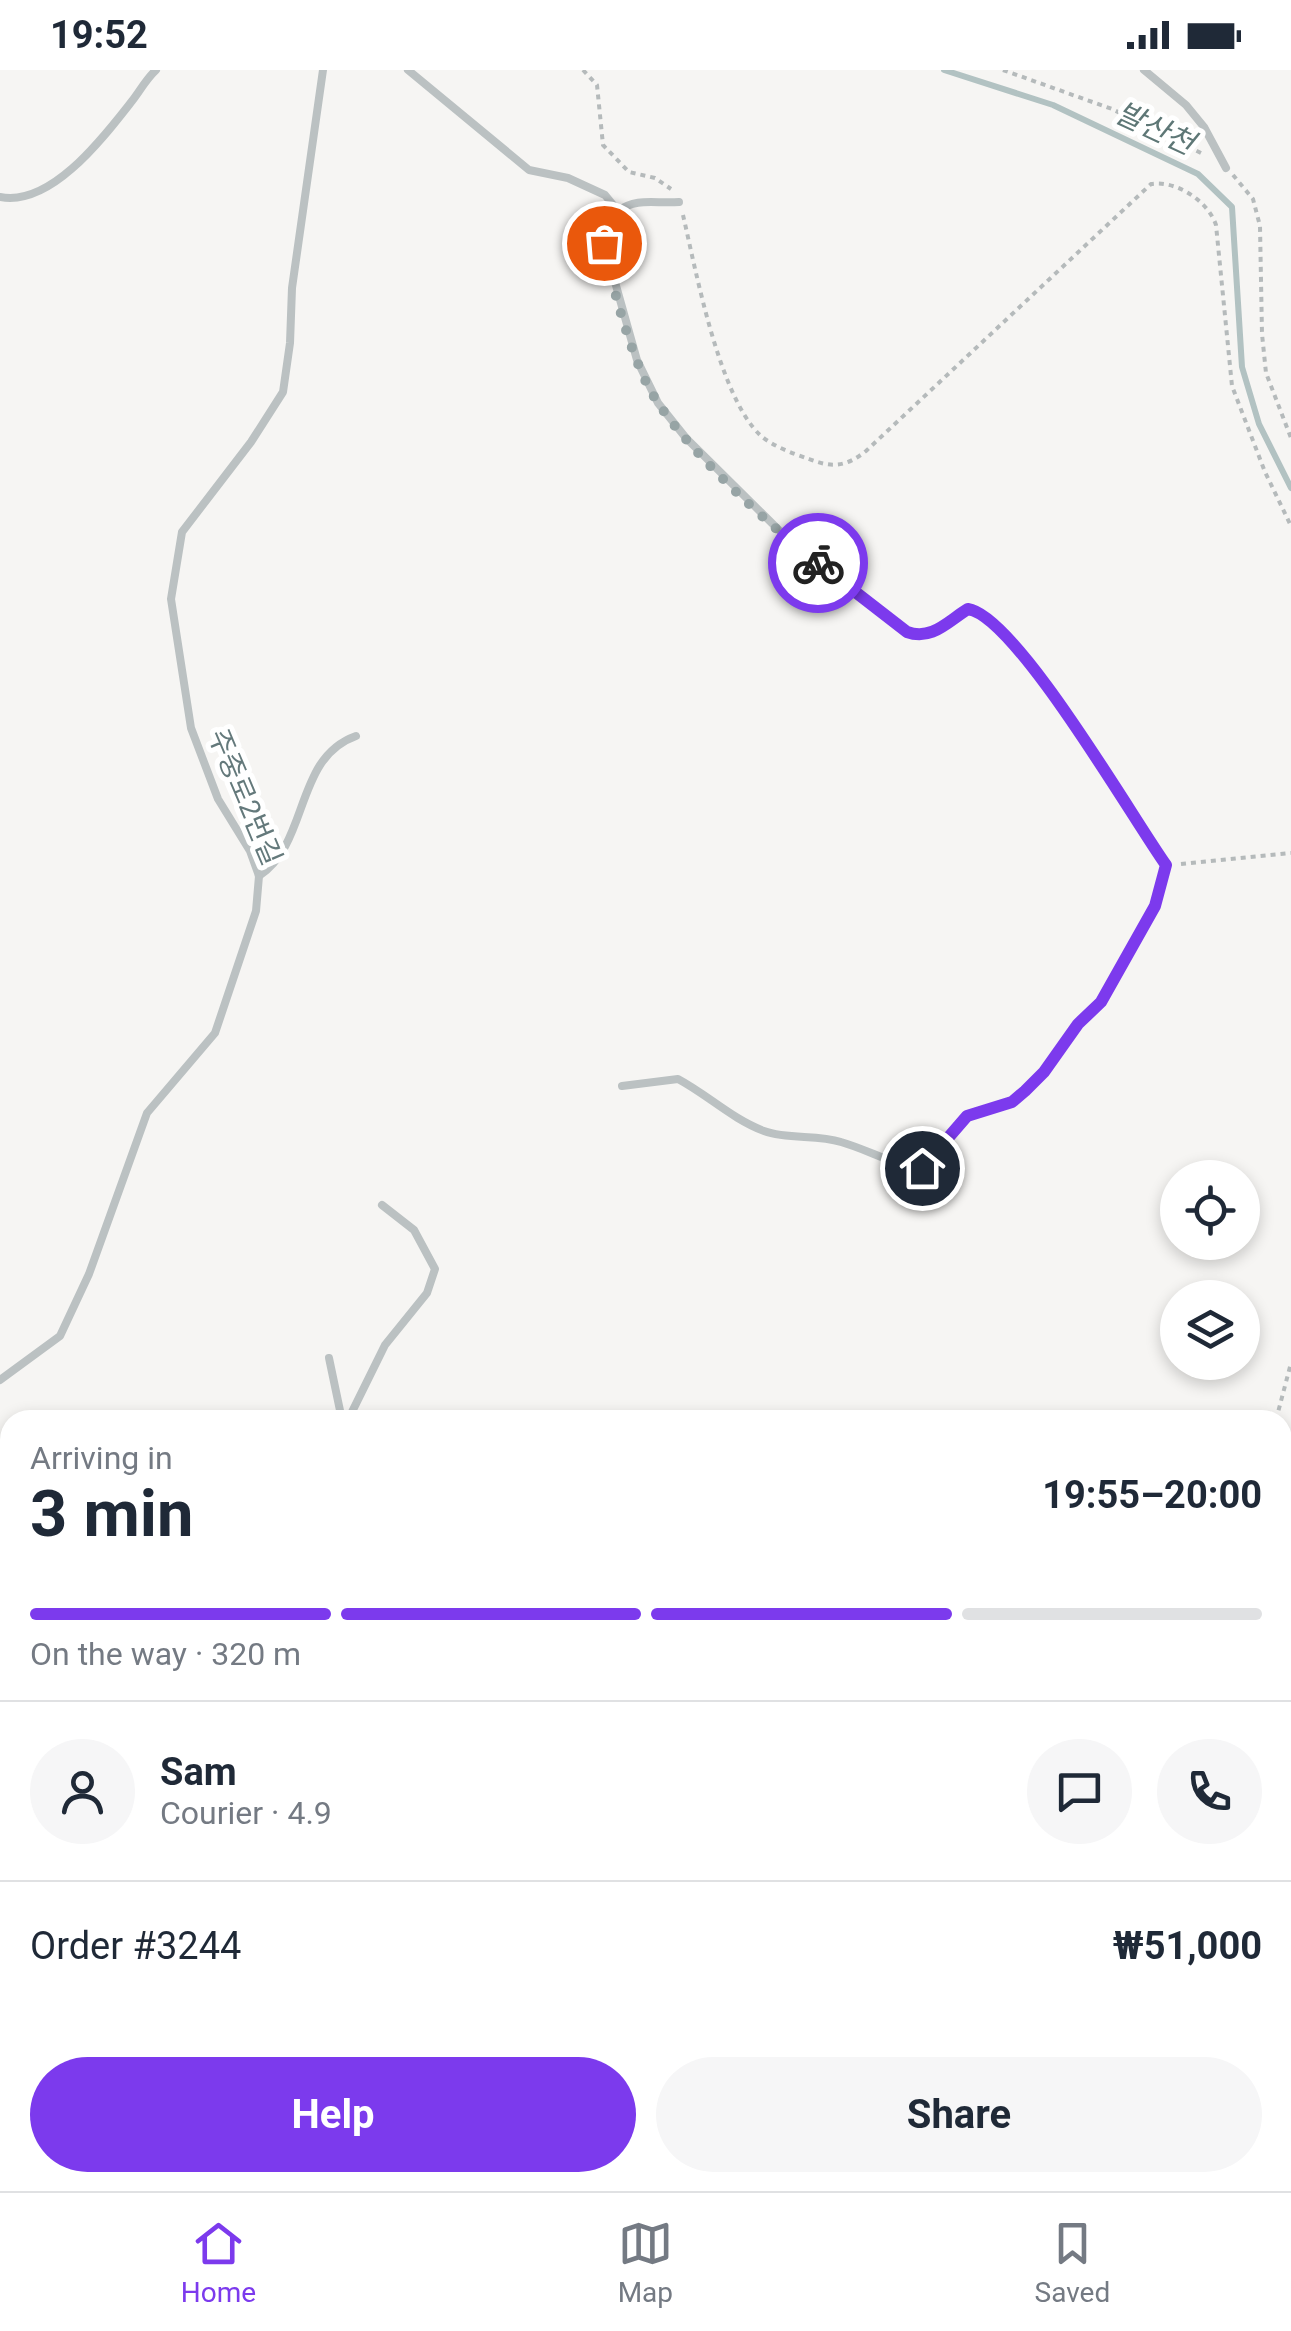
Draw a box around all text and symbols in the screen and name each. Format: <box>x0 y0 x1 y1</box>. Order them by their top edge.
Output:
text: 19:52 <box>50 13 148 57</box>
water label: 발산천 <box>1110 95 1203 163</box>
pin <box>562 201 647 286</box>
icon: bag <box>577 216 632 271</box>
courier <box>768 513 868 613</box>
icon: bike <box>791 536 846 591</box>
street label: 주중로2번길 <box>202 724 288 870</box>
pin <box>880 1126 965 1211</box>
icon: home <box>895 1141 950 1196</box>
map controls <box>1160 1160 1260 1380</box>
button: locate <box>1160 1160 1260 1260</box>
button: layers <box>1160 1280 1260 1380</box>
text: Arriving in <box>30 1439 173 1477</box>
text: 19:55–20:00 <box>1042 1473 1262 1517</box>
text: 3 min <box>30 1476 193 1552</box>
text: On the way · 320 m <box>30 1635 301 1673</box>
button: person <box>30 1739 135 1844</box>
button: chat <box>1027 1739 1132 1844</box>
button: phone <box>1157 1739 1262 1844</box>
text: Sam <box>160 1750 237 1794</box>
text: Courier · 4.9 <box>160 1794 332 1832</box>
text: Order #3244 <box>30 1924 241 1968</box>
text: ₩51,000 <box>1113 1924 1262 1968</box>
button: Help <box>30 2057 636 2172</box>
button: Share <box>656 2057 1262 2172</box>
tab: Home <box>181 2216 256 2309</box>
tab: Map <box>618 2216 673 2309</box>
tab: Saved <box>1035 2216 1110 2309</box>

